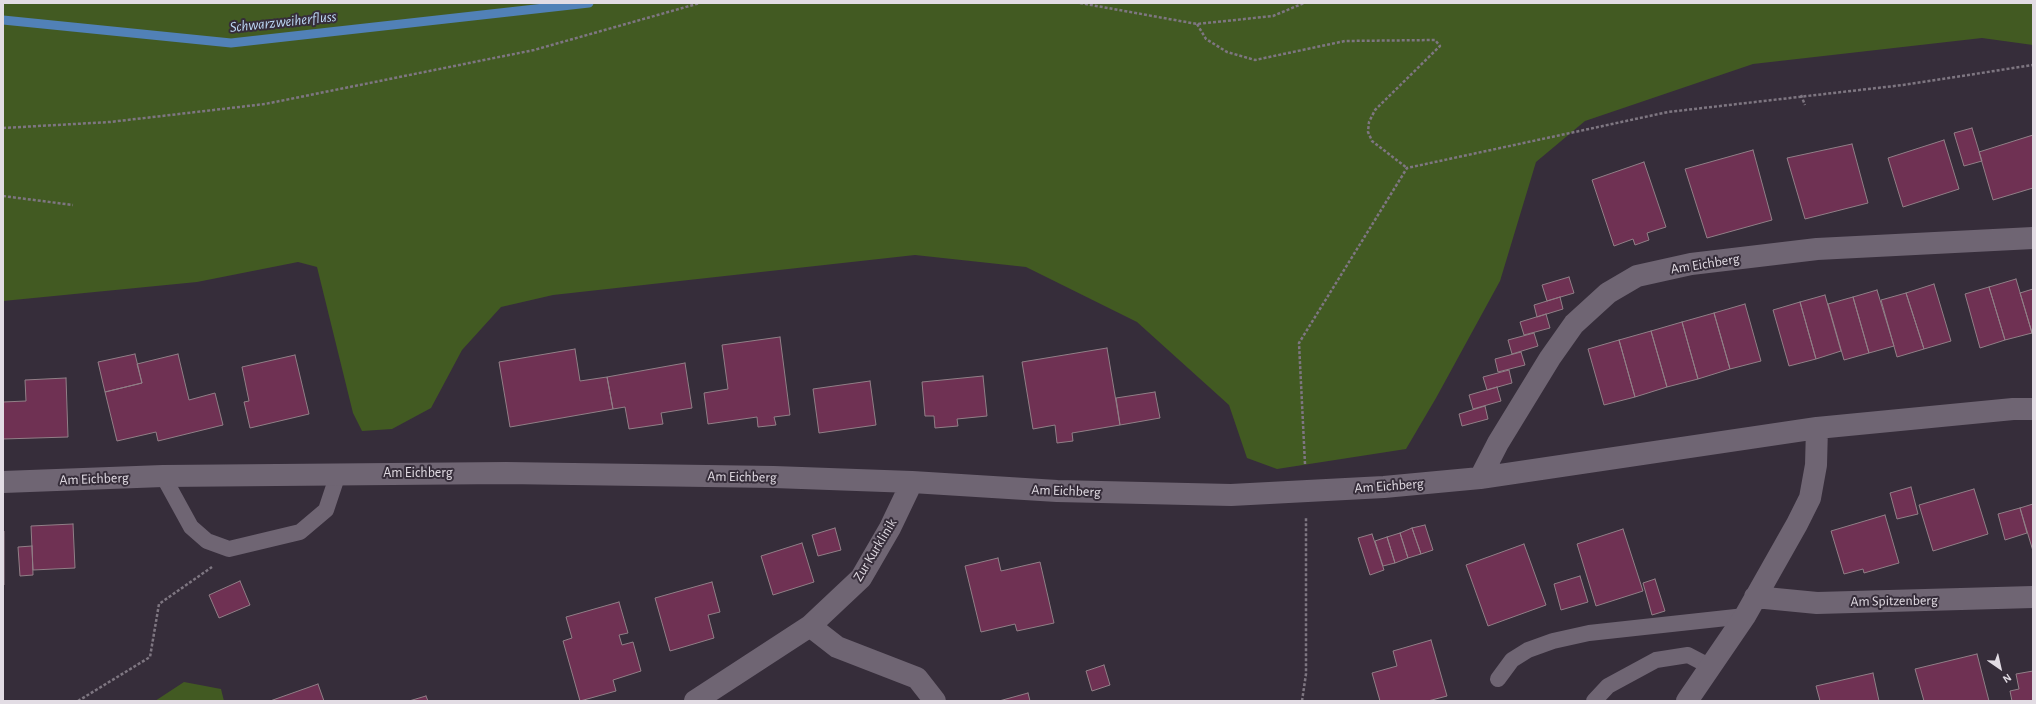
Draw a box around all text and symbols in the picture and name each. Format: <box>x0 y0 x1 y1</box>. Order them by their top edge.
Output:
water label: Schwarzweiherfluss <box>229 7 337 37</box>
street label: Am Eichberg <box>1669 250 1741 278</box>
street label: Am Eichberg <box>383 465 453 481</box>
street label: Am Eichberg <box>707 468 777 486</box>
street label: Am Eichberg <box>59 469 129 489</box>
street label: Am Eichberg <box>1354 475 1424 497</box>
street label: Am Eichberg <box>1031 481 1101 501</box>
street label: Zur Kurklinik <box>850 516 900 584</box>
street label: Am Spitzenberg <box>1850 592 1938 610</box>
north arrow <box>1980 648 2020 688</box>
text: N <box>2001 672 2013 685</box>

